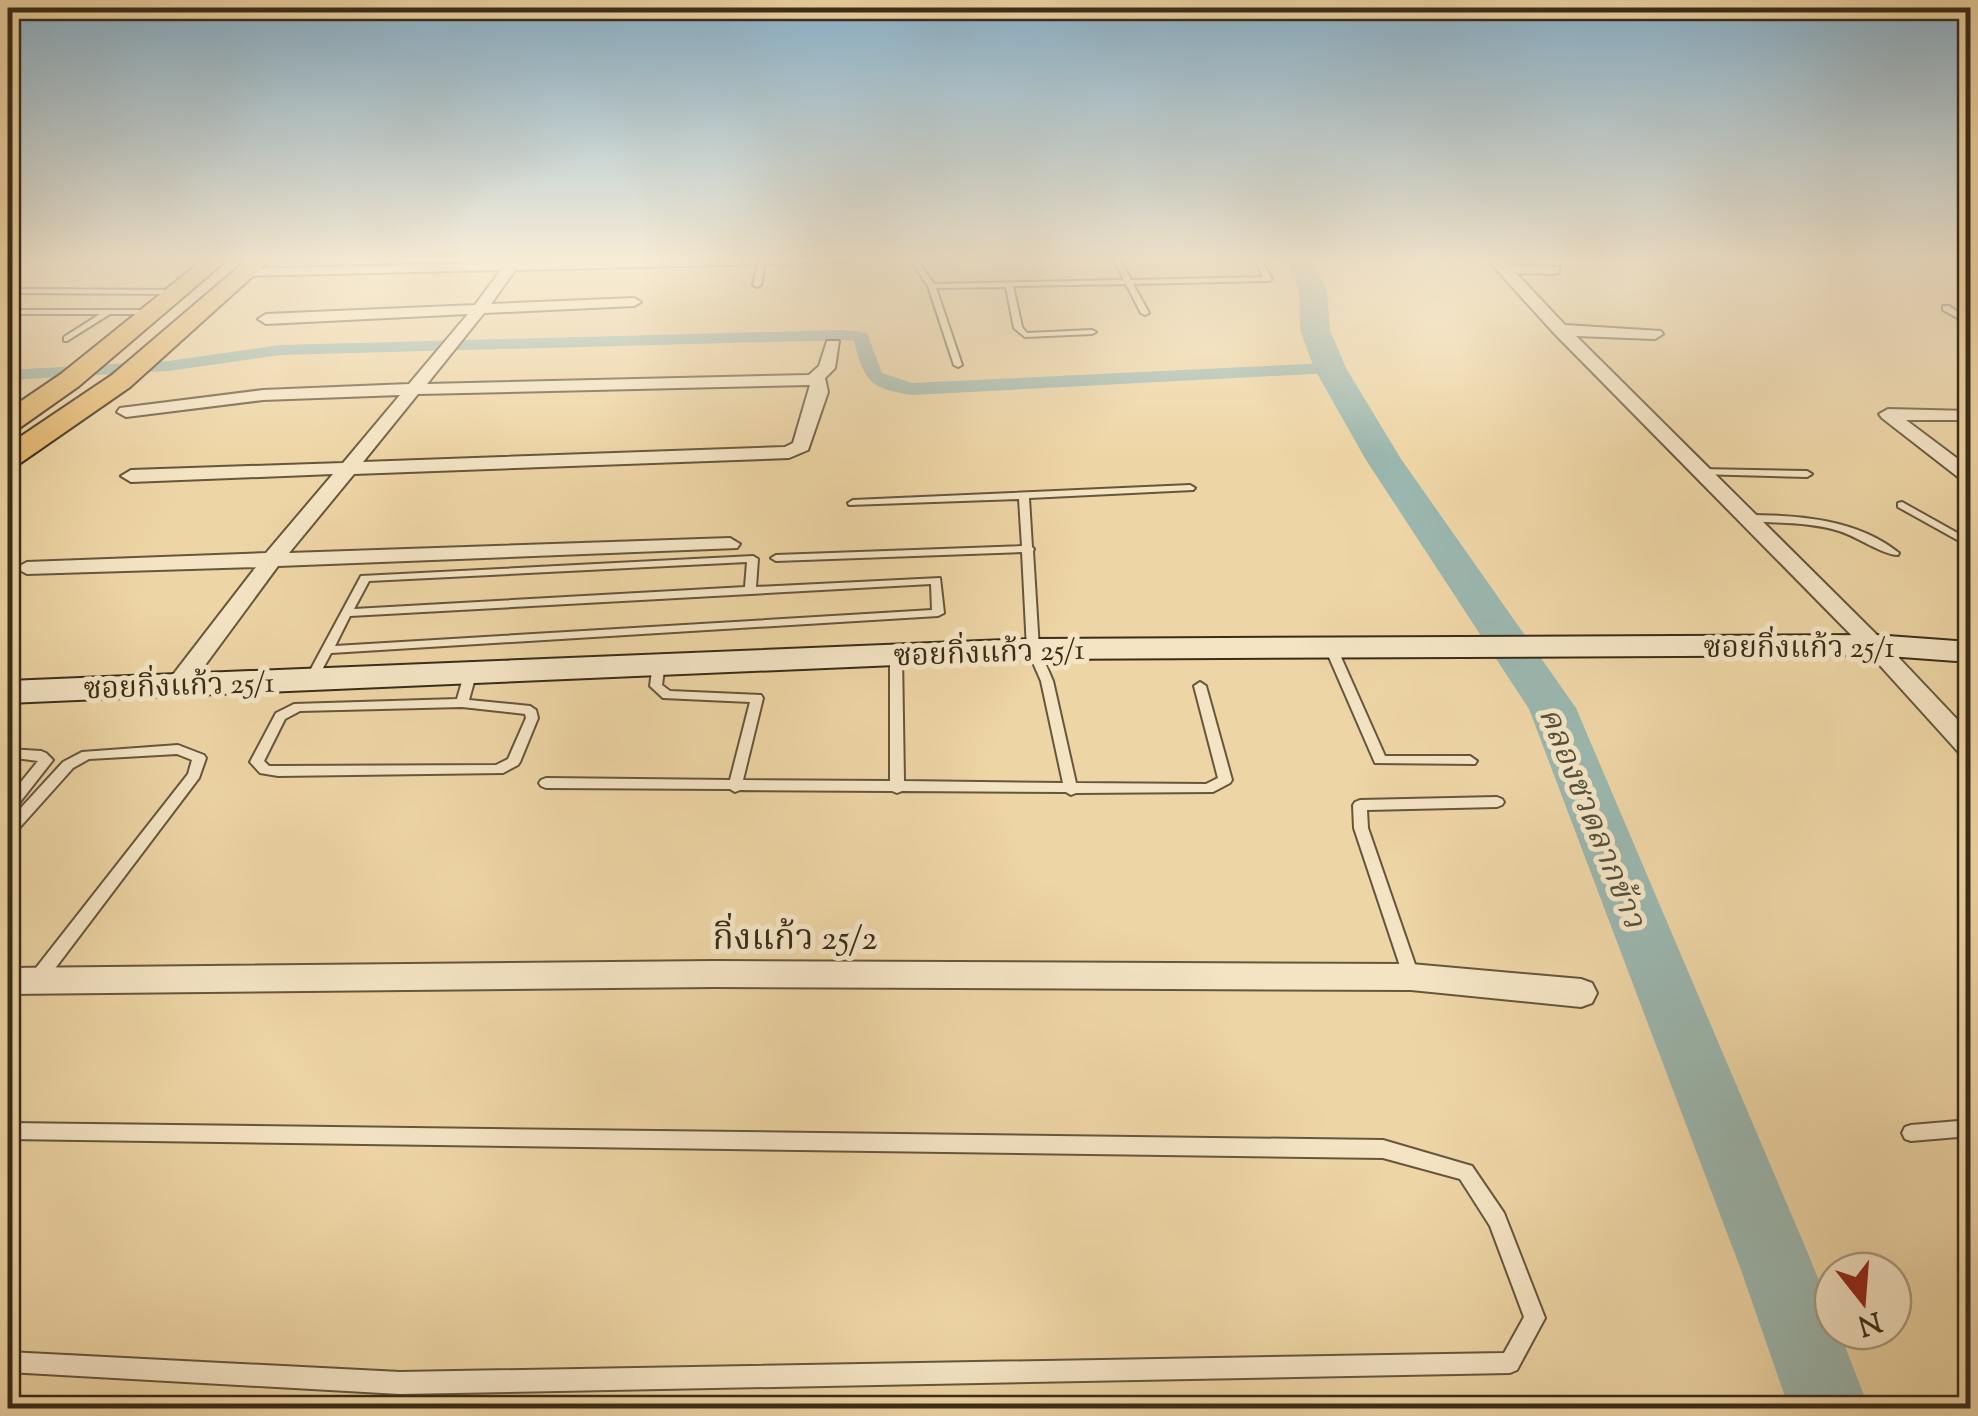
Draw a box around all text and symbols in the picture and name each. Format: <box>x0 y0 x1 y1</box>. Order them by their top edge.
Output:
street label: ซอยกิ่งแก้ว 25/1 <box>1703 626 1895 671</box>
street label: ซอยกิ่งแก้ว 25/1 <box>893 627 1086 679</box>
street label: ซอยกิ่งแก้ว 25/1 <box>83 660 276 712</box>
water label: คลองชวดลากข้าว <box>1525 701 1656 937</box>
street label: กิ่งแก้ว 25/2 <box>712 913 878 966</box>
north arrow <box>1813 1251 1913 1351</box>
text: N <box>1853 1300 1886 1344</box>

